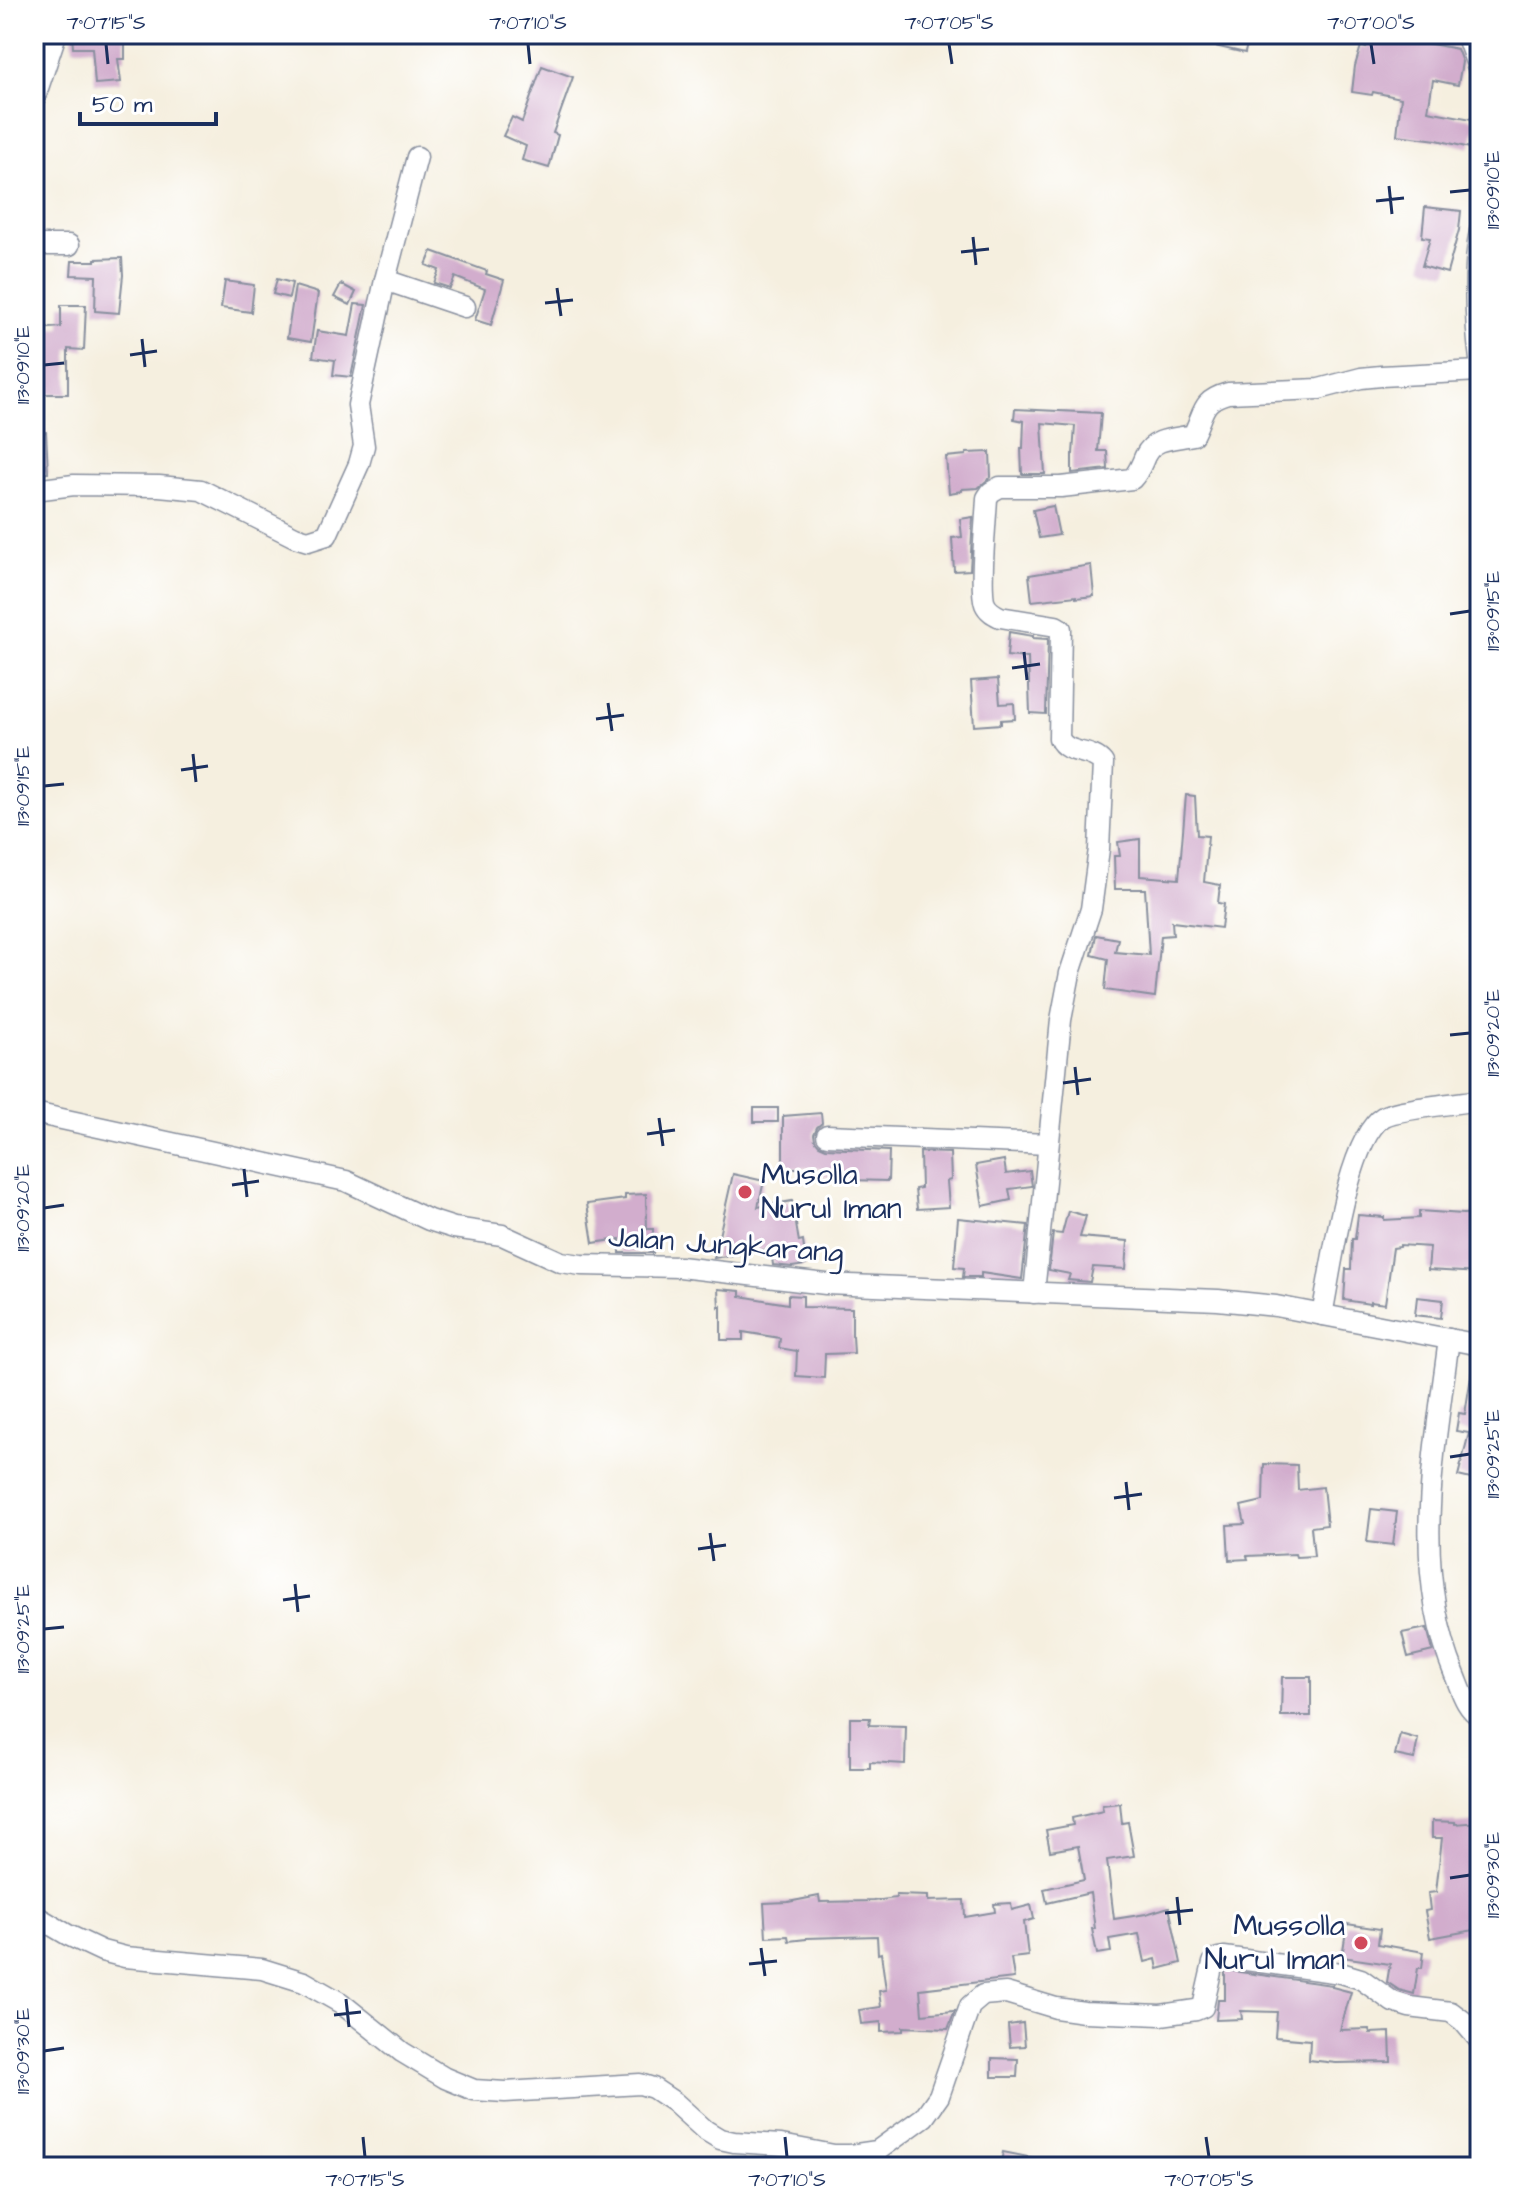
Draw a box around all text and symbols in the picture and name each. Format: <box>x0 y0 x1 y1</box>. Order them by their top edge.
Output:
text: 7°07'15"S <box>66 9 146 37</box>
text: 7°07'10"S <box>489 9 567 37</box>
text: 7°07'05"S <box>904 9 994 37</box>
text: 7°07'00"S <box>1327 9 1415 37</box>
scale bar <box>80 76 216 126</box>
text: 50 m <box>92 88 153 122</box>
text: 113°09'10"E <box>1479 151 1507 229</box>
text: 113°09'10"E <box>9 326 37 404</box>
text: 113°09'15"E <box>1479 571 1507 651</box>
text: 113°09'15"E <box>9 746 37 826</box>
text: 113°09'20"E <box>1479 989 1507 1077</box>
place label: Musolla Nurul Iman <box>761 1154 902 1230</box>
text: 113°09'20"E <box>9 1164 37 1252</box>
marker: Musolla Nurul Iman <box>736 1183 754 1201</box>
street label: Jalan Jungkarang <box>607 1216 845 1275</box>
text: 113°09'25"E <box>1479 1409 1507 1499</box>
text: 113°09'25"E <box>9 1584 37 1674</box>
text: 113°09'30"E <box>1479 1832 1507 1918</box>
place label: Mussolla Nurul Iman <box>1204 1905 1345 1981</box>
marker: Mussolla Nurul Iman <box>1352 1934 1370 1952</box>
text: 113°09'30"E <box>9 2008 37 2094</box>
text: 7°07'15"S <box>325 2166 405 2194</box>
text: 7°07'10"S <box>748 2166 826 2194</box>
text: 7°07'05"S <box>1164 2166 1254 2194</box>

